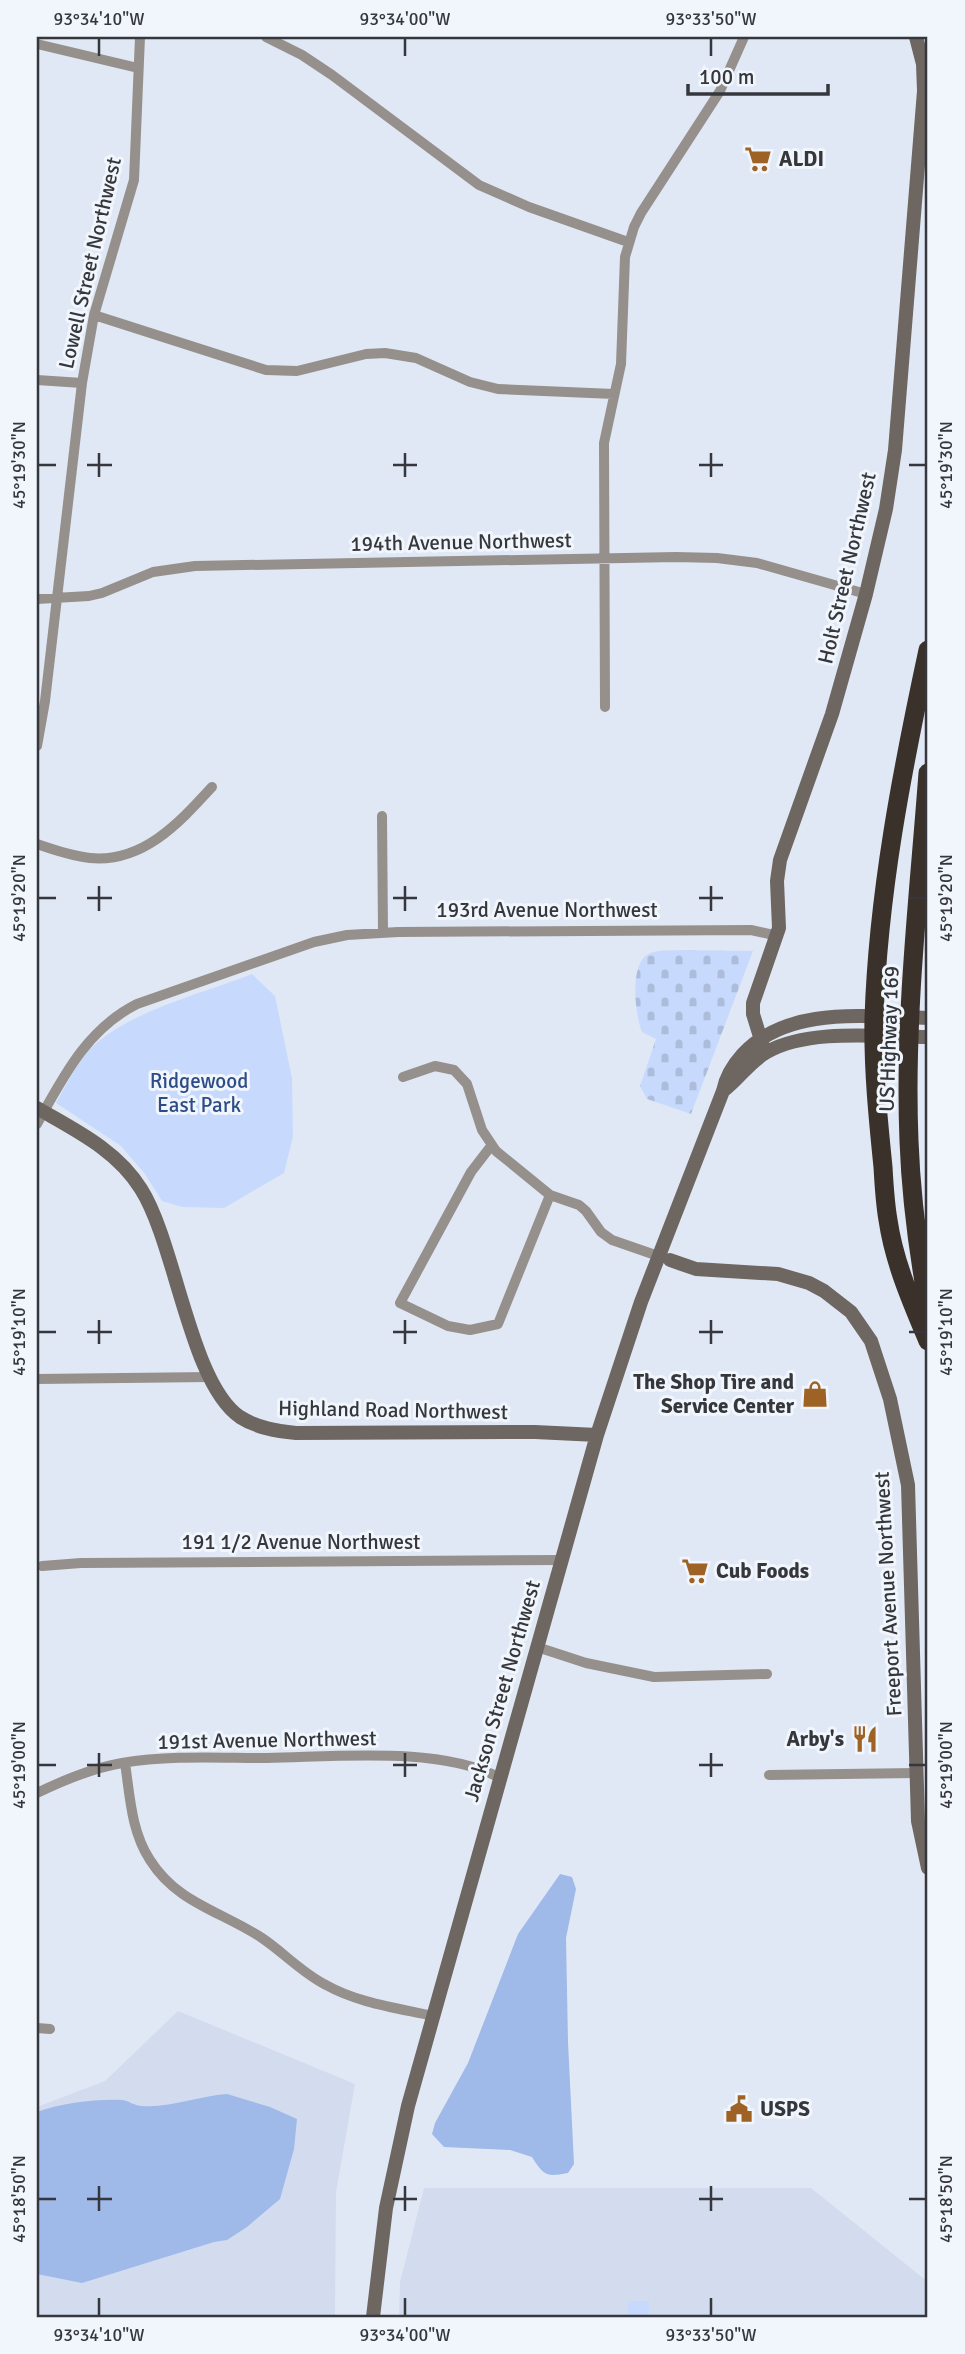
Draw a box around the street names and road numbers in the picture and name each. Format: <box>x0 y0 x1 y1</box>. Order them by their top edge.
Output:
street label: Lowell Street Northwest <box>53 155 127 371</box>
street label: Holt Street Northwest <box>812 470 882 666</box>
street label: 194th Avenue Northwest <box>350 527 572 557</box>
street label: 193rd Avenue Northwest <box>436 897 658 923</box>
street label: US Highway 169 <box>873 965 905 1113</box>
street label: Highland Road Northwest <box>278 1395 508 1425</box>
street label: Freeport Avenue Northwest <box>869 1471 907 1717</box>
street label: 191 1/2 Avenue Northwest <box>182 1529 420 1555</box>
street label: Jackson Street Northwest <box>458 1577 546 1805</box>
street label: 191st Avenue Northwest <box>157 1725 377 1755</box>

